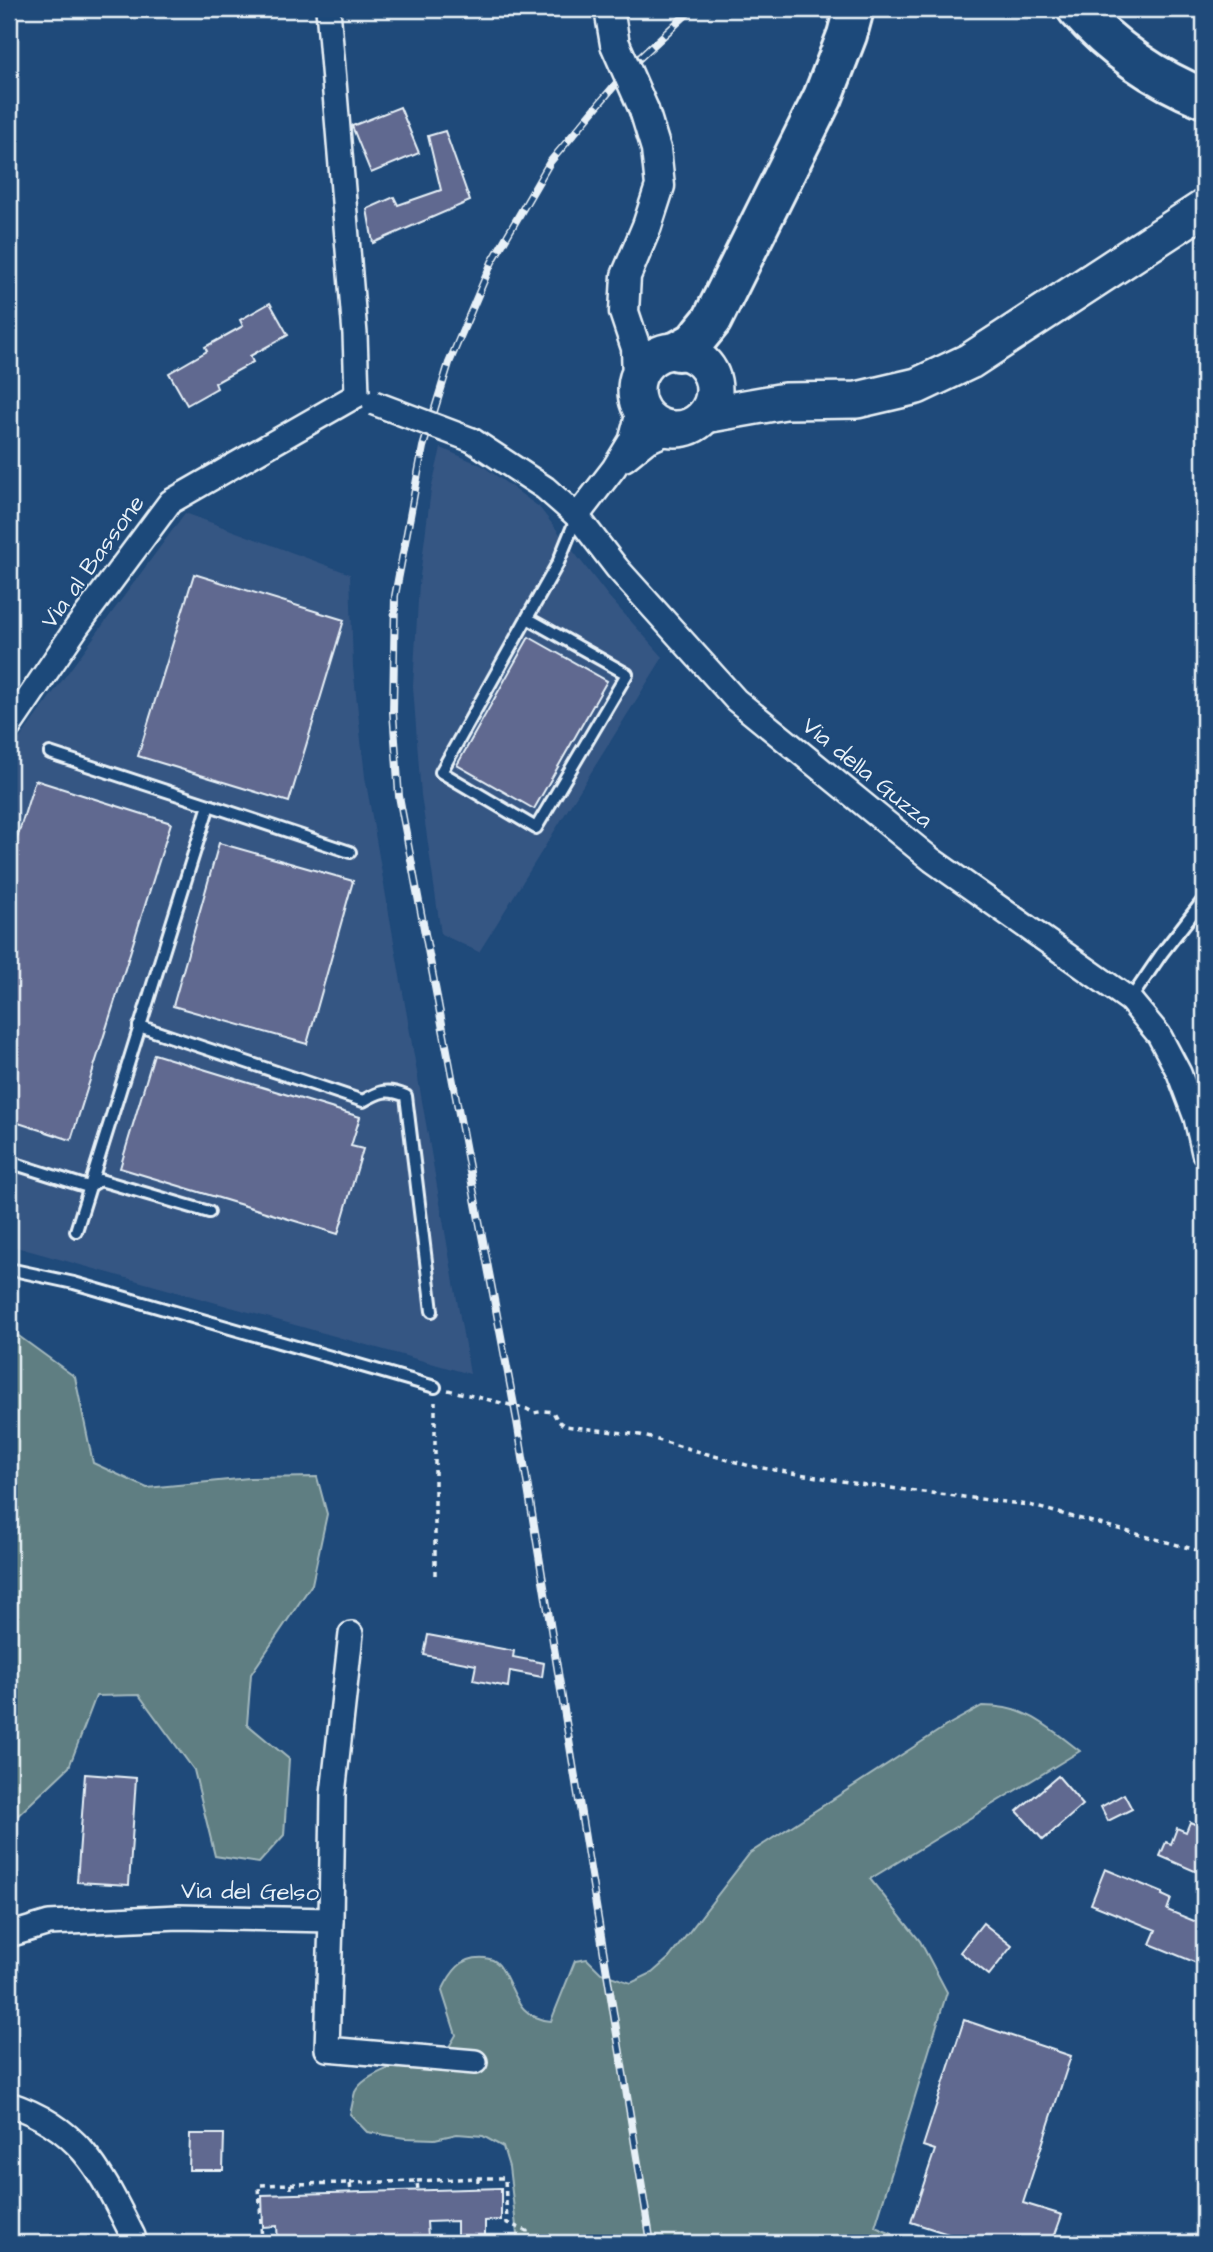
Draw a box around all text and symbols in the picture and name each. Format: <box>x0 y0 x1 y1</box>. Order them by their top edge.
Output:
street label: Via al Bassone <box>33 488 153 636</box>
street label: Via della Guzza <box>794 709 940 837</box>
street label: Via del Gelso <box>181 1874 320 1910</box>

